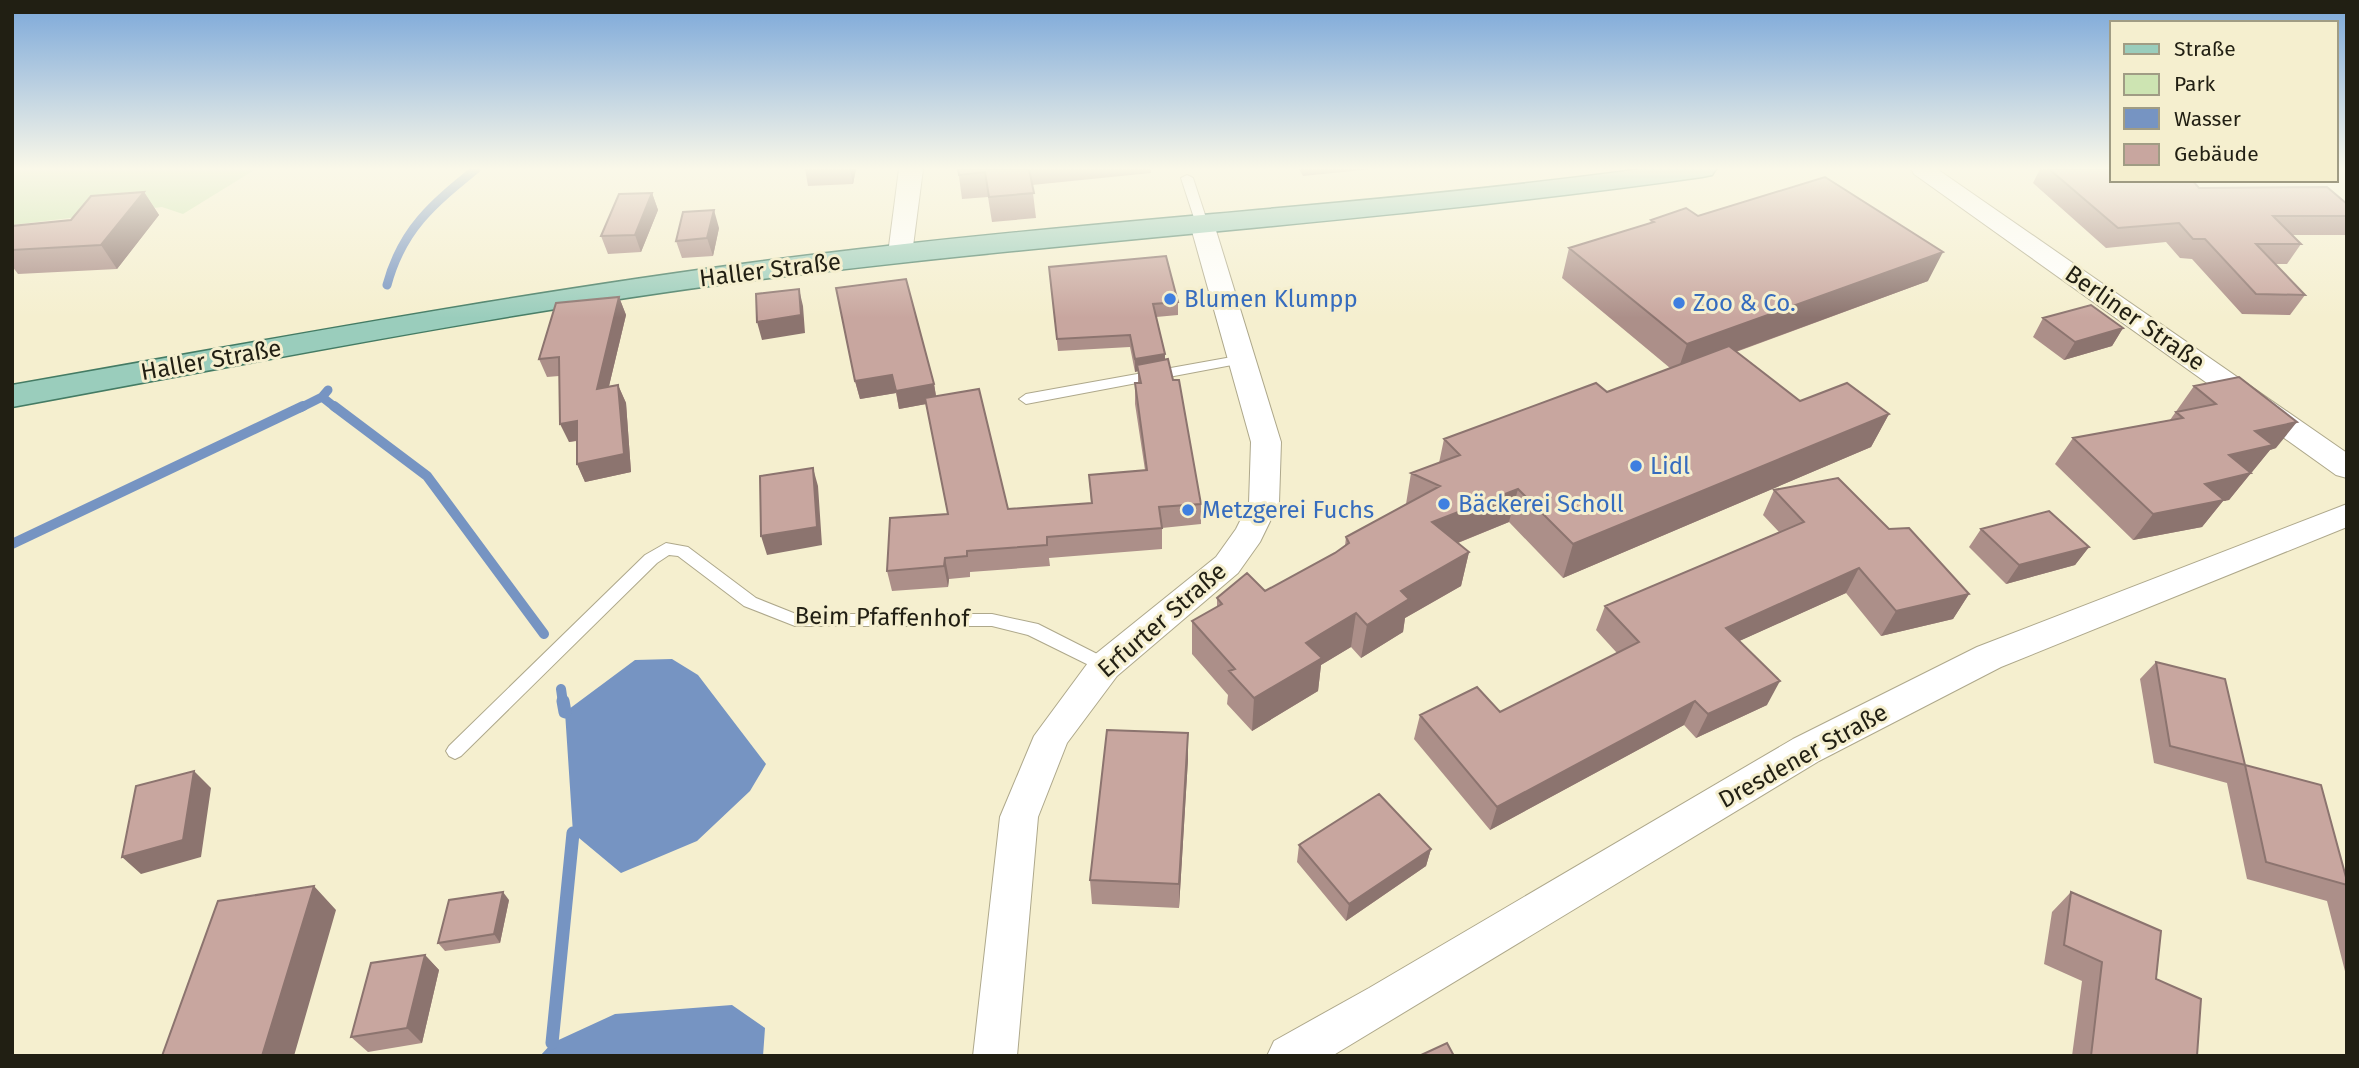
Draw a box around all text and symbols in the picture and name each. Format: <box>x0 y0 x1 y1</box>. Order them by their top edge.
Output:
legend <box>2110 21 2338 182</box>
text: Straße <box>2174 36 2236 62</box>
text: Park <box>2174 71 2216 97</box>
text: Wasser <box>2174 106 2241 132</box>
text: Gebäude <box>2174 141 2259 167</box>
street label: Haller Straße <box>698 247 842 293</box>
street label: Berliner Straße <box>2060 259 2210 377</box>
place label: Blumen Klumpp <box>1184 285 1358 313</box>
place label: Zoo & Co. <box>1693 289 1796 317</box>
marker: Blumen Klumpp <box>1162 291 1178 307</box>
marker: Zoo & Co. <box>1671 295 1687 311</box>
street label: Haller Straße <box>138 334 284 386</box>
place label: Lidl <box>1650 452 1690 480</box>
marker: Lidl <box>1628 458 1644 474</box>
place label: Bäckerei Scholl <box>1458 490 1624 518</box>
place label: Metzgerei Fuchs <box>1202 496 1374 524</box>
marker: Bäckerei Scholl <box>1436 496 1452 512</box>
marker: Metzgerei Fuchs <box>1180 502 1196 518</box>
street label: Erfurter Straße <box>1092 557 1232 683</box>
street label: Beim Pfaffenhof <box>794 601 972 633</box>
street label: Dresdener Straße <box>1714 698 1892 814</box>

